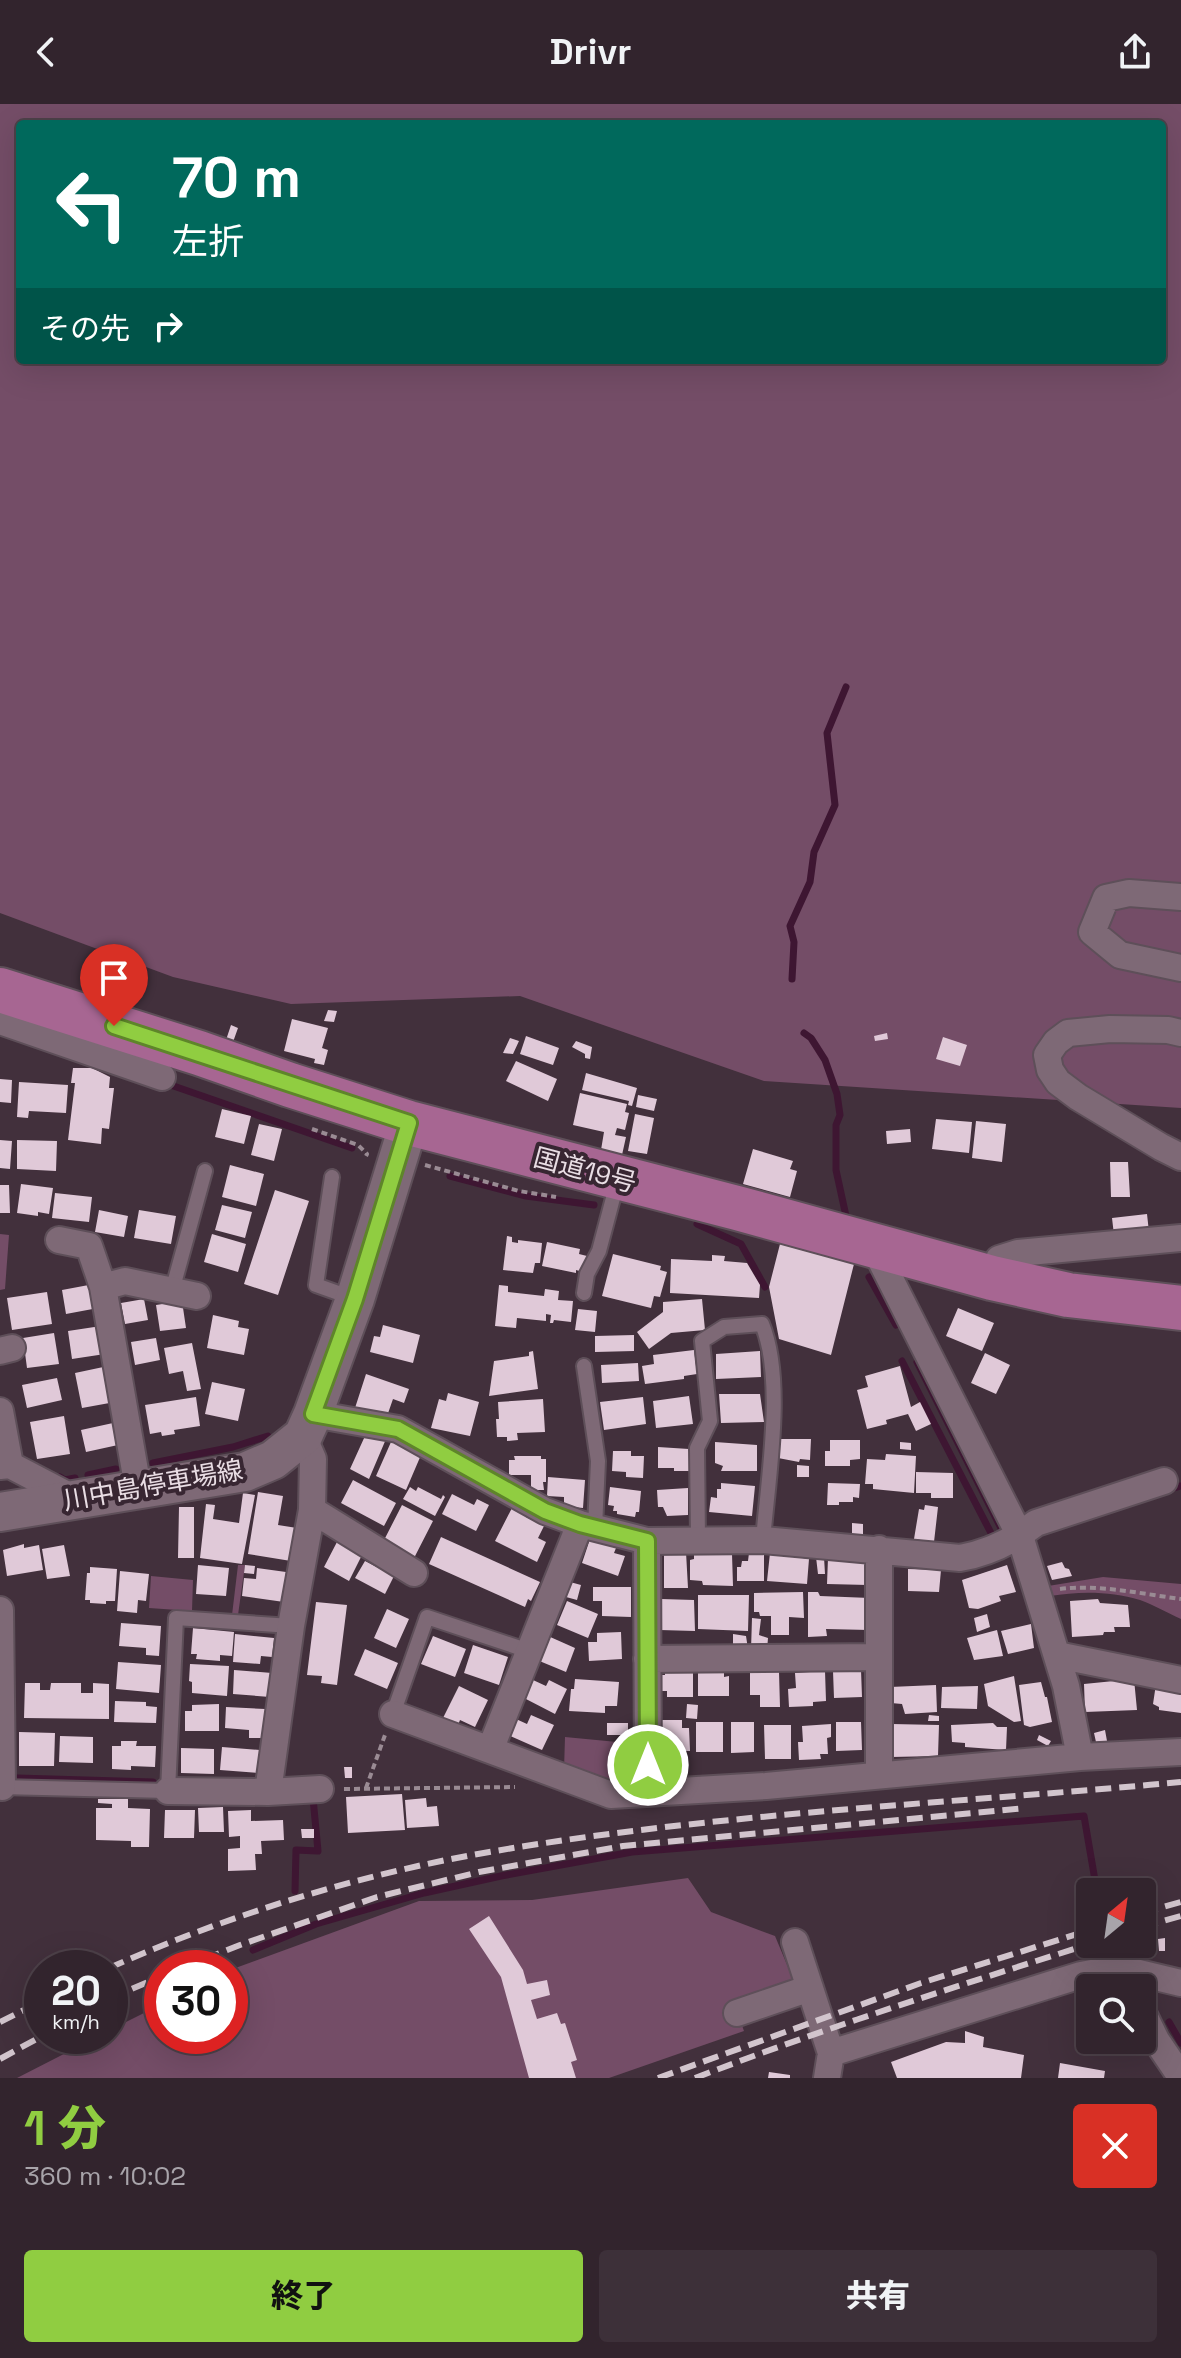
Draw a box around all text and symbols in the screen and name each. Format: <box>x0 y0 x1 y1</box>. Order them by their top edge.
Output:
text: Drivr <box>550 29 631 75</box>
icon: back <box>24 30 68 74</box>
icon: share <box>1113 30 1157 74</box>
text: 70 m <box>172 142 301 213</box>
icon: left <box>40 152 144 256</box>
text: 左折 <box>172 219 244 265</box>
icon: right <box>146 304 190 348</box>
text: その先 <box>40 309 130 348</box>
pin <box>80 944 148 1026</box>
icon: arrive <box>92 956 136 1000</box>
street label: 国道19号 <box>530 1140 640 1200</box>
street label: 川中島停車場線 <box>60 1452 246 1518</box>
position arrow <box>606 1723 690 1807</box>
north arrow <box>1076 1878 1156 1958</box>
map controls <box>1076 1878 1156 2054</box>
speed limit sign: 30 <box>144 1950 248 2054</box>
text: 20 <box>51 1966 101 2017</box>
button: search <box>1076 1974 1156 2054</box>
text: km/h <box>52 2009 100 2035</box>
text: 1 分 <box>24 2098 106 2159</box>
button: close <box>1073 2104 1157 2188</box>
text: 360 m · 10:02 <box>24 2159 186 2193</box>
button: 終了 <box>24 2250 583 2342</box>
button: 共有 <box>599 2250 1157 2342</box>

